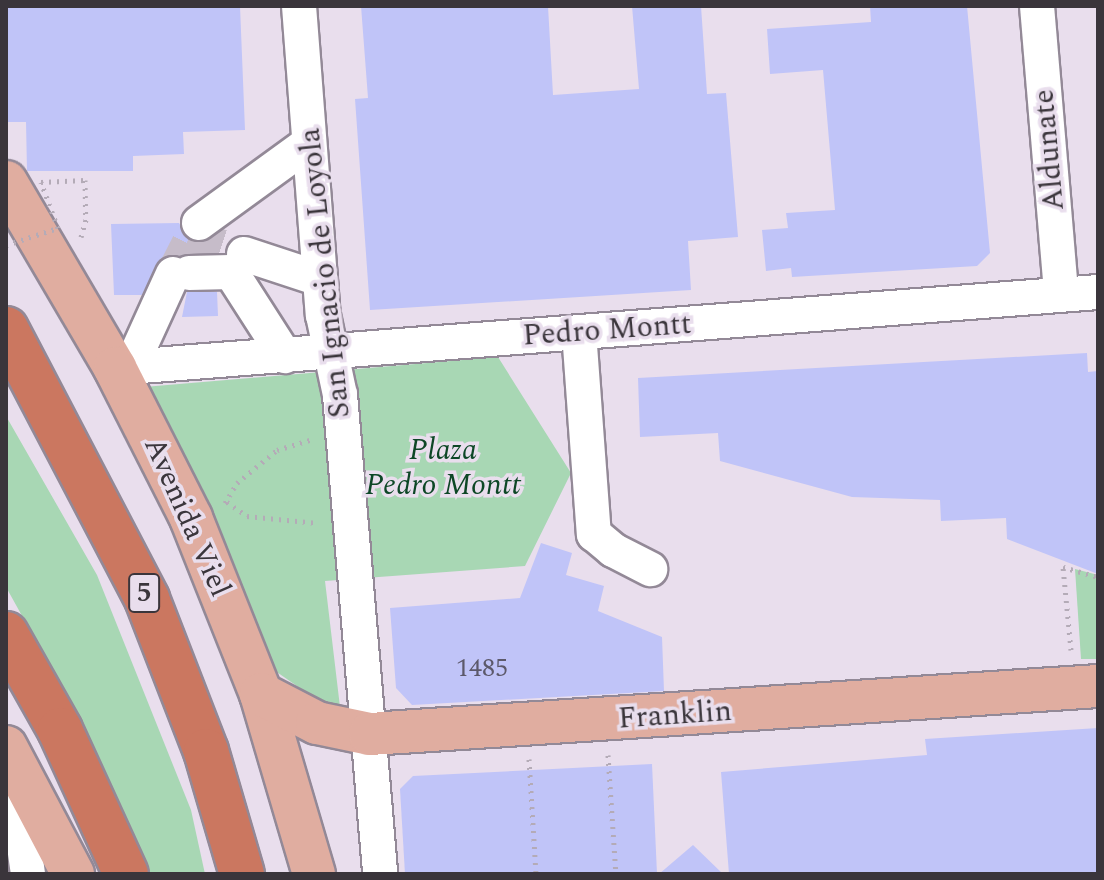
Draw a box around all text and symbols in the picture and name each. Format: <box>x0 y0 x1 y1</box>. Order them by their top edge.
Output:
street label: Aldunate <box>1026 88 1072 212</box>
street label: San Ignacio de Loyola <box>292 126 358 420</box>
street label: Pedro Montt <box>521 306 693 354</box>
street label: Avenida Viel <box>136 432 238 602</box>
park label: Plaza Pedro Montt <box>365 432 521 502</box>
road number: 5 <box>128 569 160 617</box>
house number: 1485 <box>456 653 508 685</box>
street label: Franklin <box>617 693 733 737</box>

